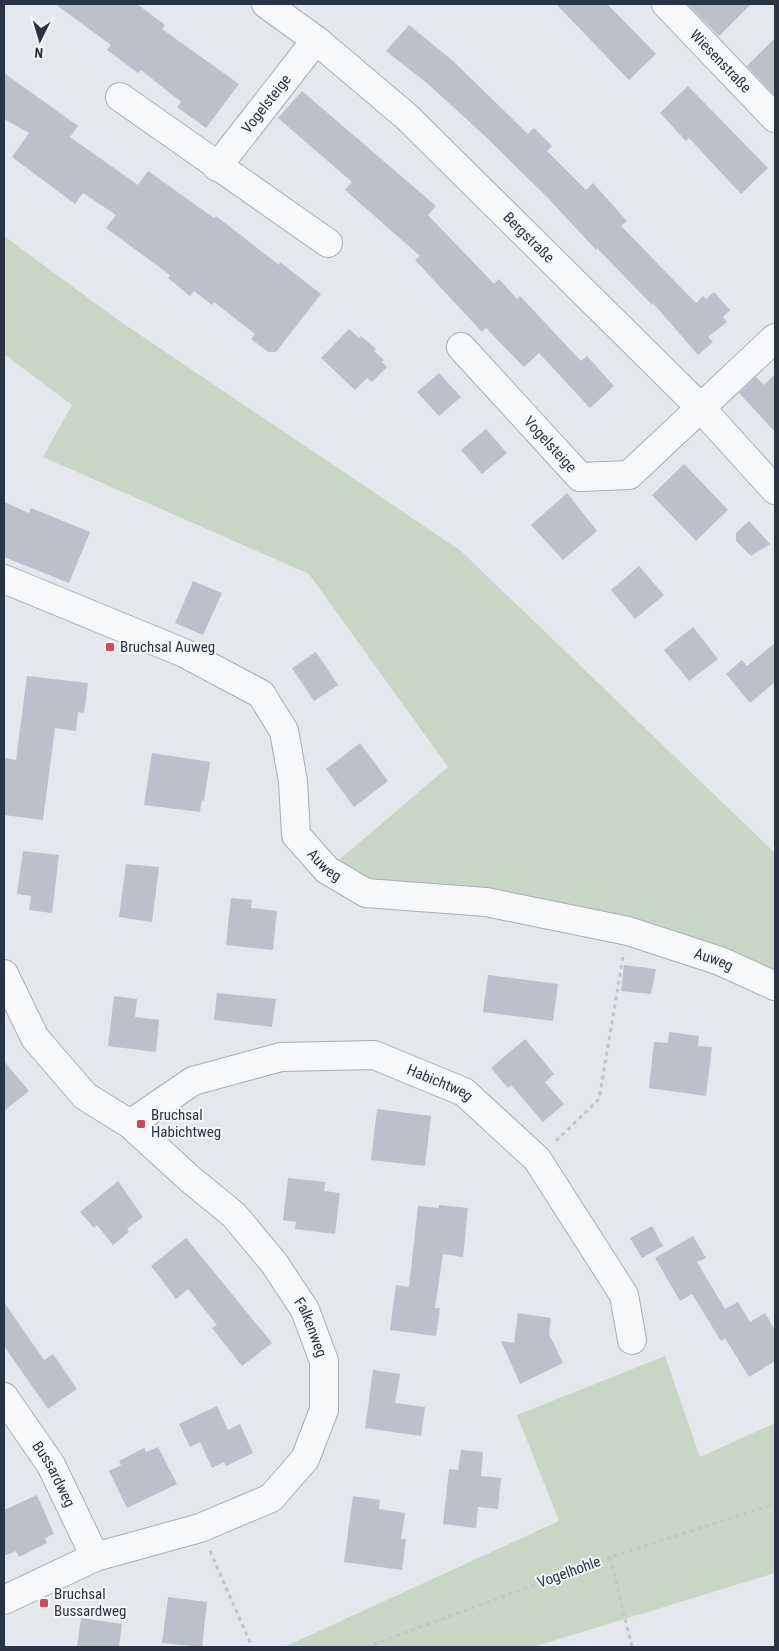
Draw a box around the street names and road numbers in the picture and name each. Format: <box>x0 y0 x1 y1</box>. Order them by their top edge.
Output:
street label: Wiesenstraße <box>686 26 755 96</box>
street label: Vogelsteige <box>238 71 295 137</box>
street label: Bergstraße <box>499 208 558 267</box>
street label: Vogelsteige <box>520 413 580 476</box>
street label: Auweg <box>304 845 344 885</box>
street label: Auweg <box>692 944 736 975</box>
street label: Habichtweg <box>404 1061 477 1105</box>
street label: Falkenweg <box>290 1294 331 1360</box>
street label: Bussardweg <box>28 1438 79 1510</box>
street label: Vogelhohle <box>535 1552 603 1592</box>

